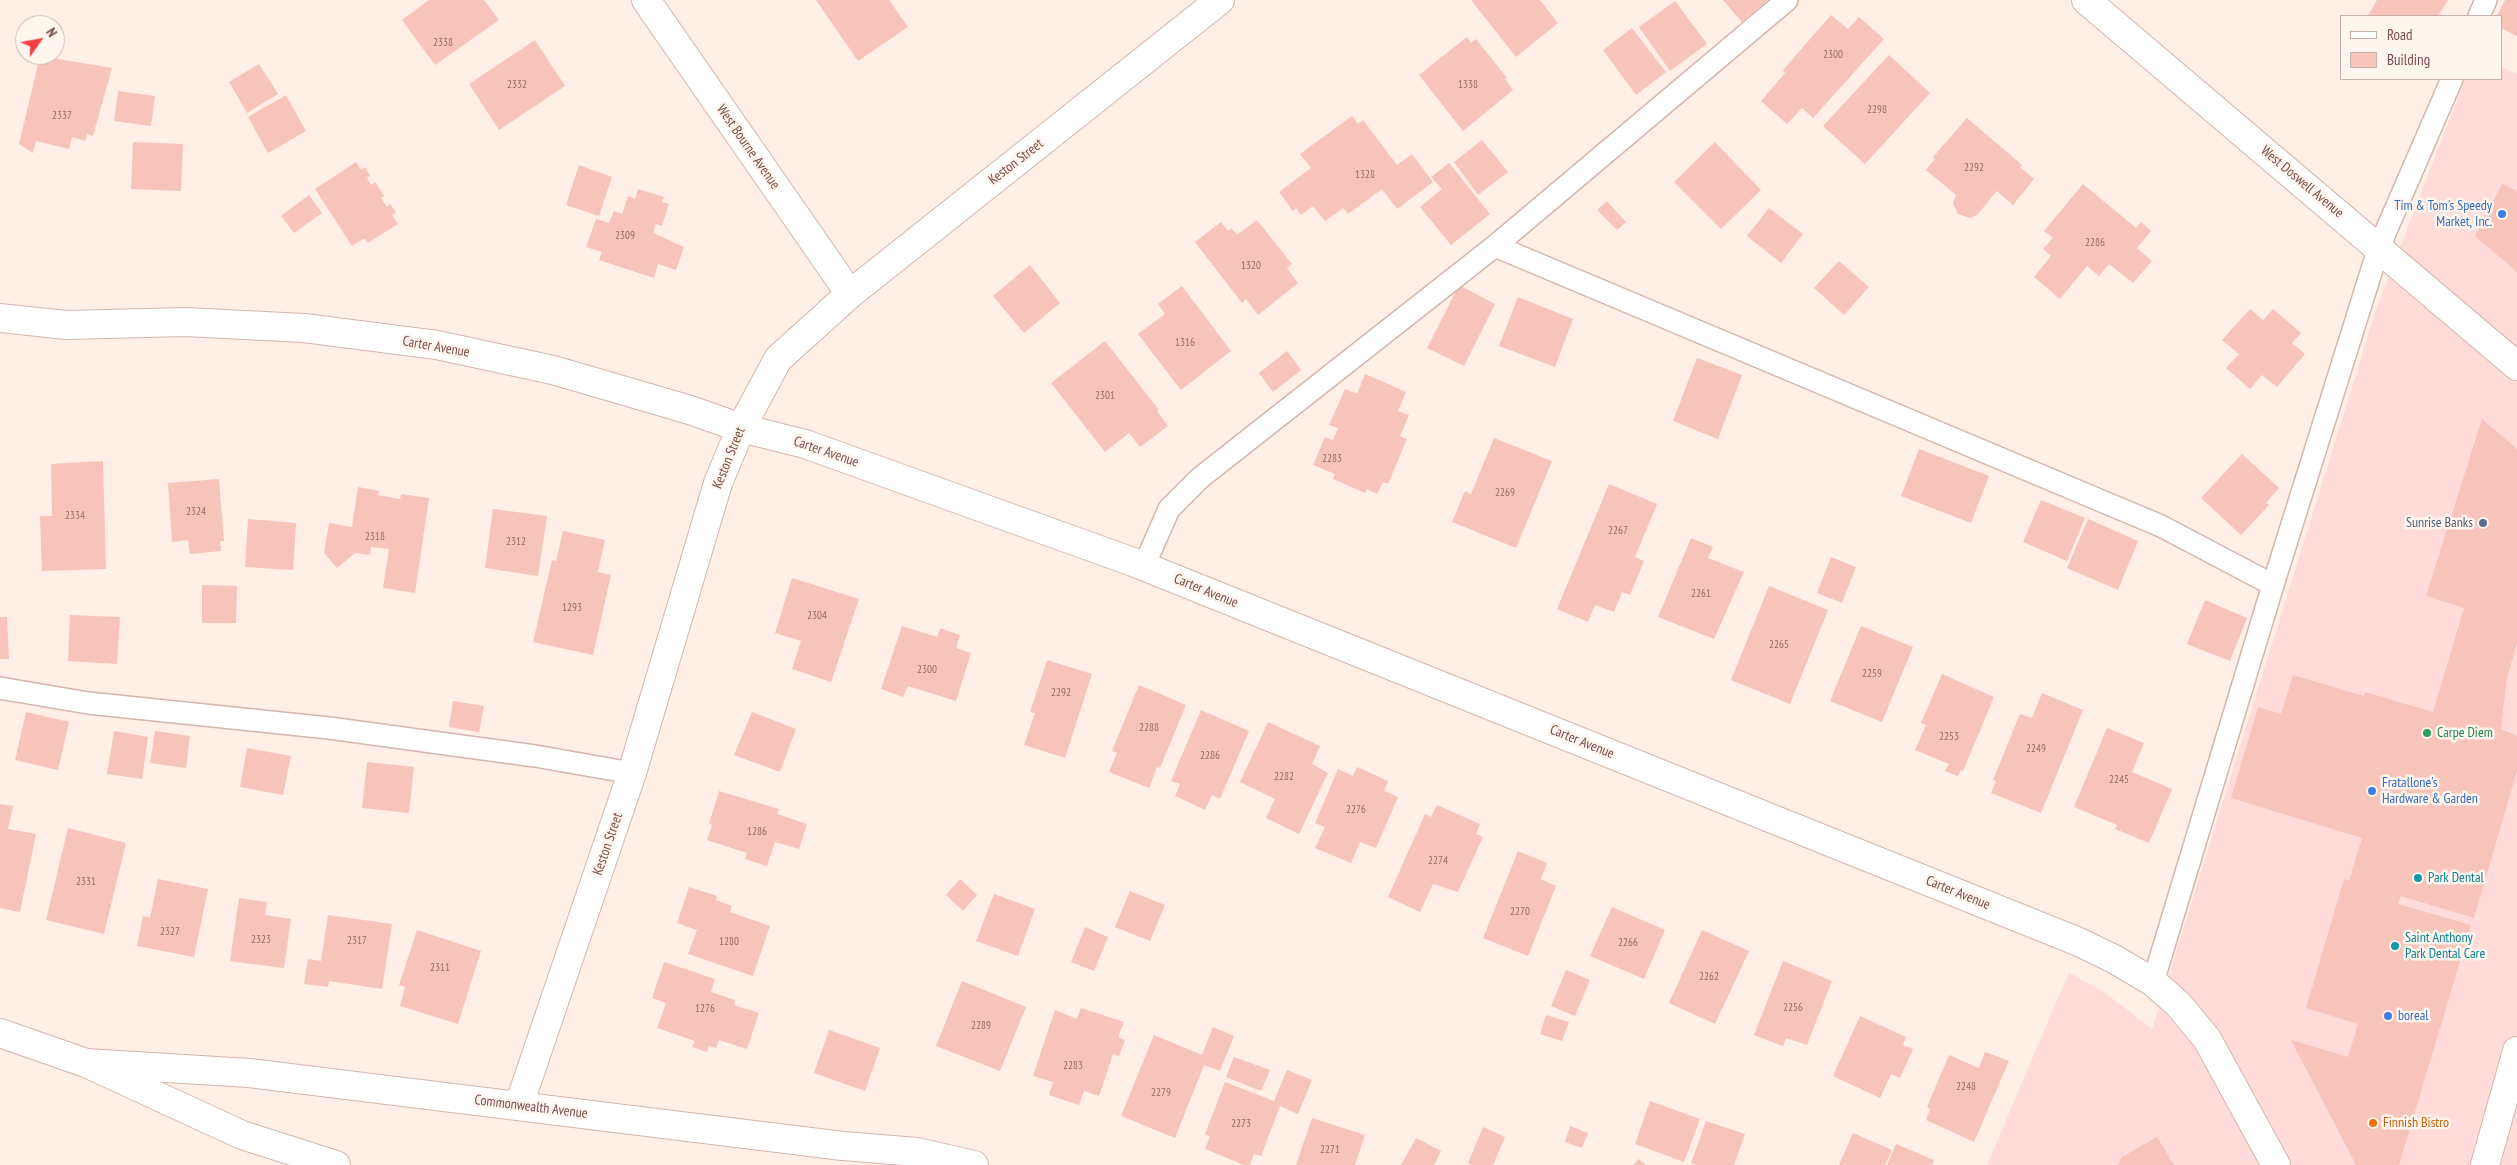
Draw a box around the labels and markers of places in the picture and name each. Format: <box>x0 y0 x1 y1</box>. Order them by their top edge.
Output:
place label: Tim & Tom's Speedy Market, Inc. <box>2394 198 2492 230</box>
marker: Tim & Tom's Speedy Market, Inc. <box>2496 208 2508 220</box>
place label: Sunrise Banks <box>2406 515 2473 531</box>
marker: Sunrise Banks <box>2477 517 2489 529</box>
place label: Carpe Diem <box>2437 725 2493 741</box>
marker: Carpe Diem <box>2421 727 2433 739</box>
place label: Fratallone's Hardware & Garden <box>2382 775 2478 808</box>
marker: Fratallone's Hardware & Garden <box>2366 785 2378 797</box>
place label: Park Dental <box>2428 870 2484 886</box>
marker: Park Dental <box>2412 872 2424 884</box>
place label: Saint Anthony Park Dental Care <box>2405 930 2485 962</box>
marker: Saint Anthony Park Dental Care <box>2389 940 2401 952</box>
place label: boreal <box>2398 1008 2429 1024</box>
marker: boreal <box>2382 1010 2394 1022</box>
place label: Finnish Bistro <box>2383 1115 2449 1131</box>
marker: Finnish Bistro <box>2367 1117 2379 1129</box>

